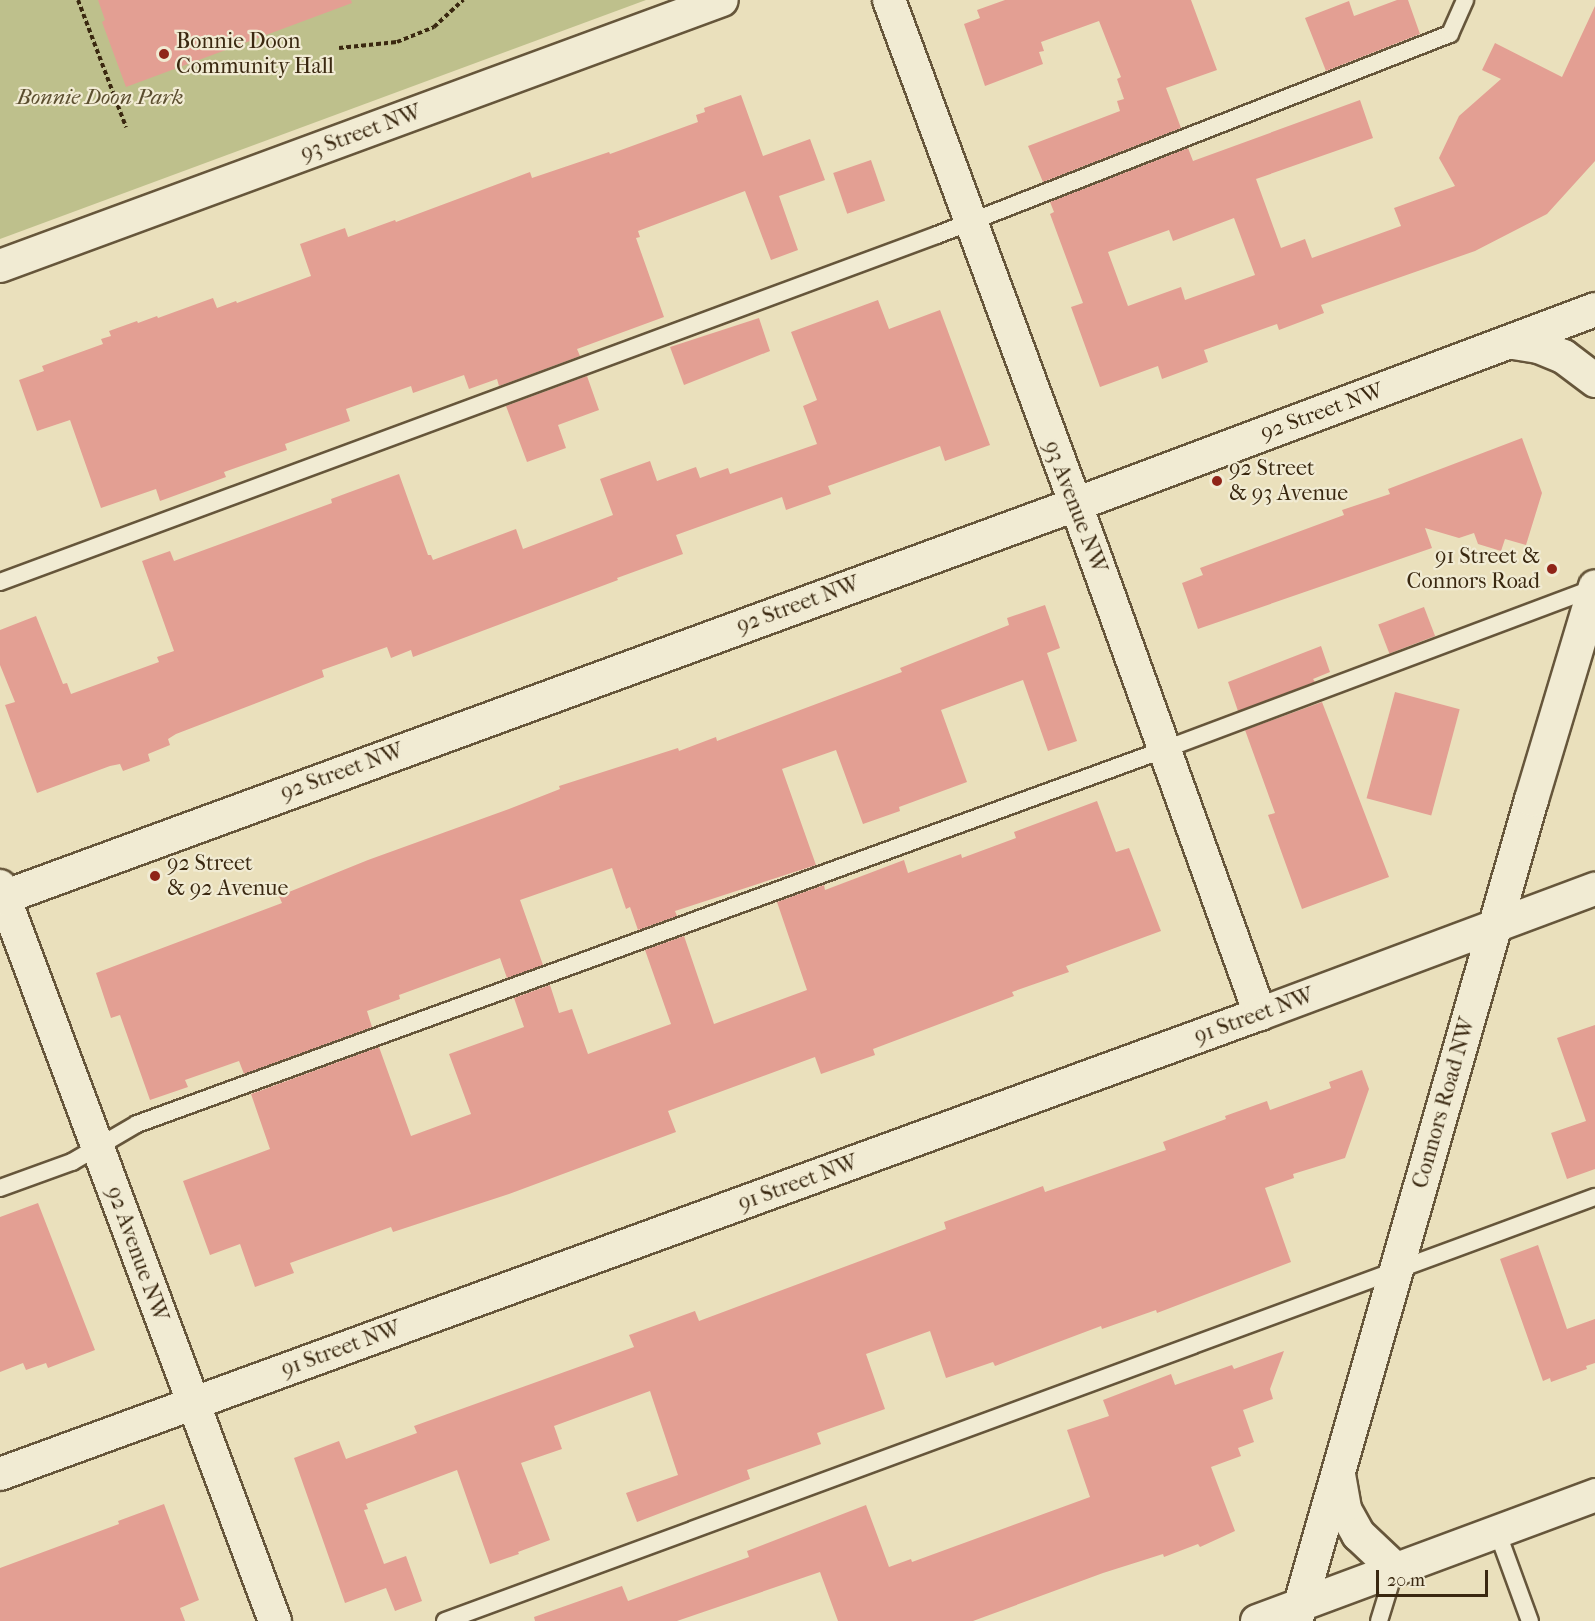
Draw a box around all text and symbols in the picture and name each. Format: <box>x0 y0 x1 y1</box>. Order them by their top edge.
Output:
place label: Bonnie Doon Community Hall <box>176 28 334 80</box>
marker: Bonnie Doon Community Hall <box>157 47 171 61</box>
park label: Bonnie Doon Park <box>16 85 184 111</box>
street label: 93 Street NW <box>297 99 425 167</box>
street label: 92 Street NW <box>1257 378 1387 446</box>
street label: 93 Avenue NW <box>1038 437 1112 577</box>
place label: 92 Street & 93 Avenue <box>1229 455 1348 506</box>
marker: 92 Street & 93 Avenue <box>1210 474 1224 488</box>
place label: 91 Street & Connors Road <box>1407 543 1540 594</box>
marker: 91 Street & Connors Road <box>1545 562 1559 576</box>
street label: 92 Street NW <box>733 571 863 639</box>
street label: 92 Street NW <box>277 738 407 806</box>
place label: 92 Street & 92 Avenue <box>167 850 288 902</box>
marker: 92 Street & 92 Avenue <box>148 869 162 883</box>
street label: 91 Street NW <box>1191 982 1317 1050</box>
street label: Connors Road NW <box>1407 1015 1481 1191</box>
street label: 91 Street NW <box>735 1149 861 1217</box>
street label: 92 Avenue NW <box>100 1183 174 1325</box>
street label: 91 Street NW <box>278 1315 404 1383</box>
scale bar <box>1379 1558 1492 1596</box>
text: 20 m <box>1387 1570 1425 1591</box>

